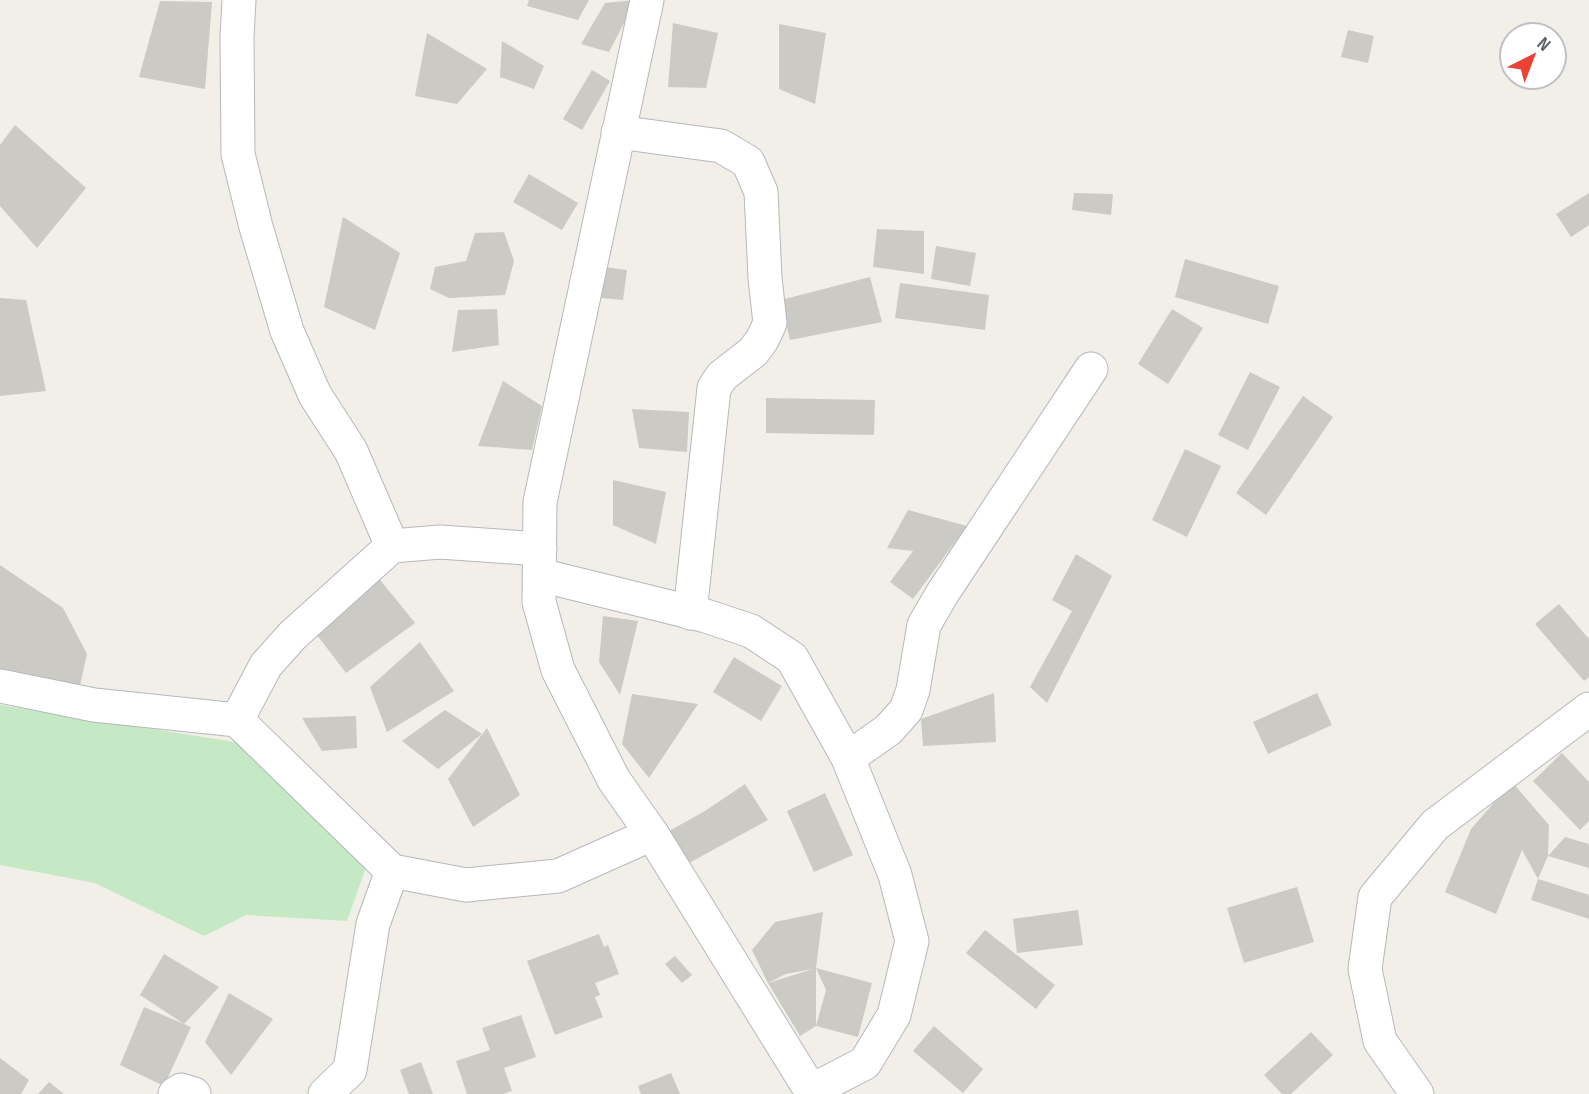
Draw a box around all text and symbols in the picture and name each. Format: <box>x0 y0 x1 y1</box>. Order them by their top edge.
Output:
north arrow <box>1498 21 1568 91</box>
text: N <box>1532 33 1555 56</box>

